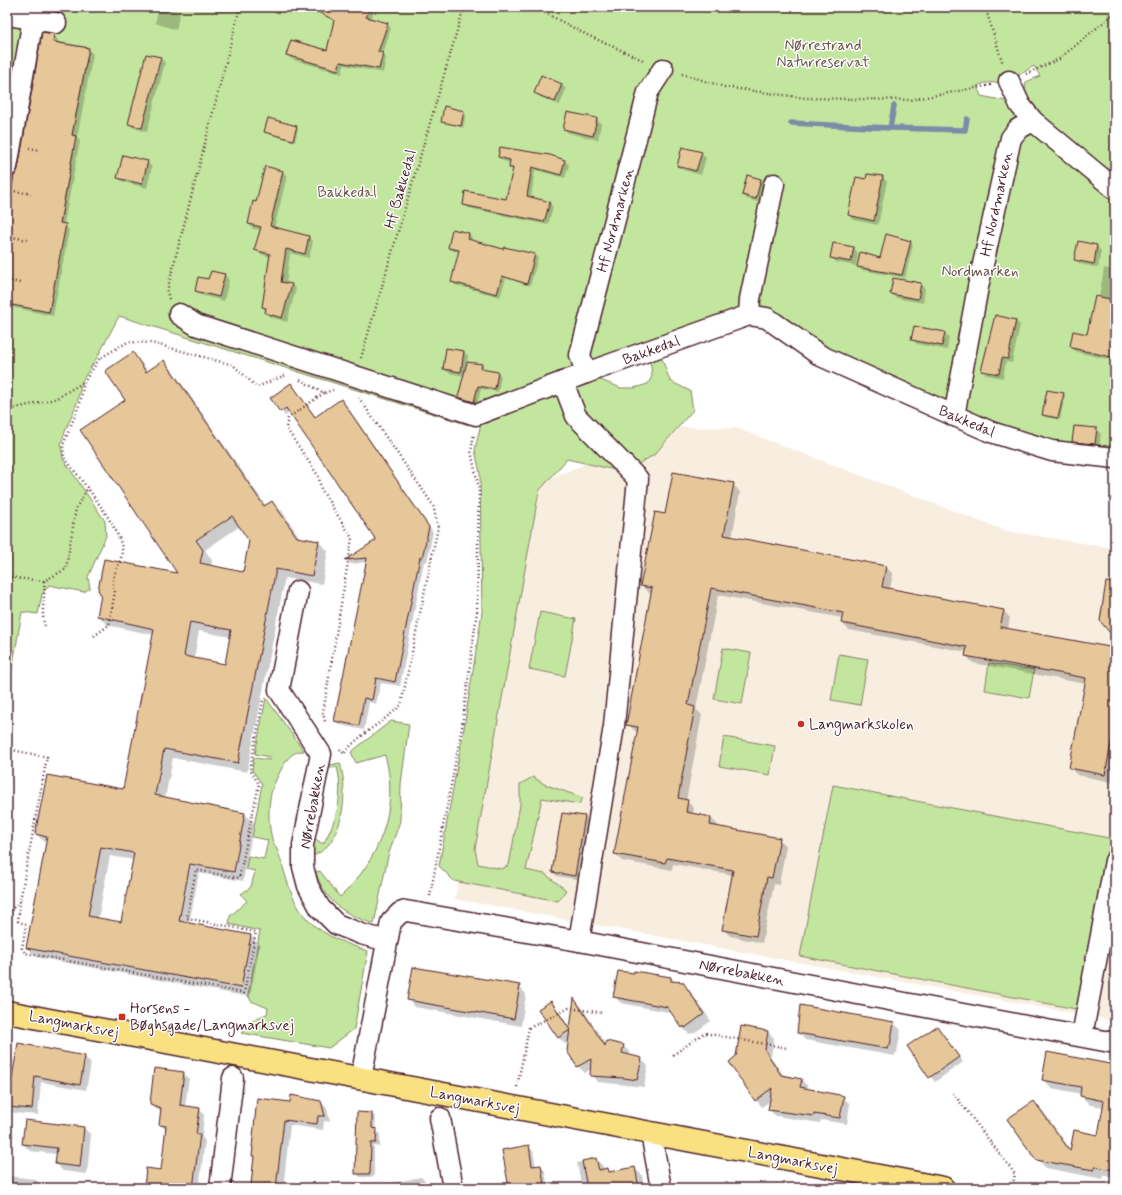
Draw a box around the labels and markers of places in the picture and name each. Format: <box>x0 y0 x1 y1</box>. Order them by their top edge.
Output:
place label: Langmarkskolen <box>809 715 913 736</box>
marker: Langmarkskolen <box>796 719 806 729</box>
place label: Horsens - Bøghsgade/Langmarksvej <box>130 999 294 1037</box>
marker: Horsens - Bøghsgade/Langmarksvej <box>117 1012 127 1022</box>

